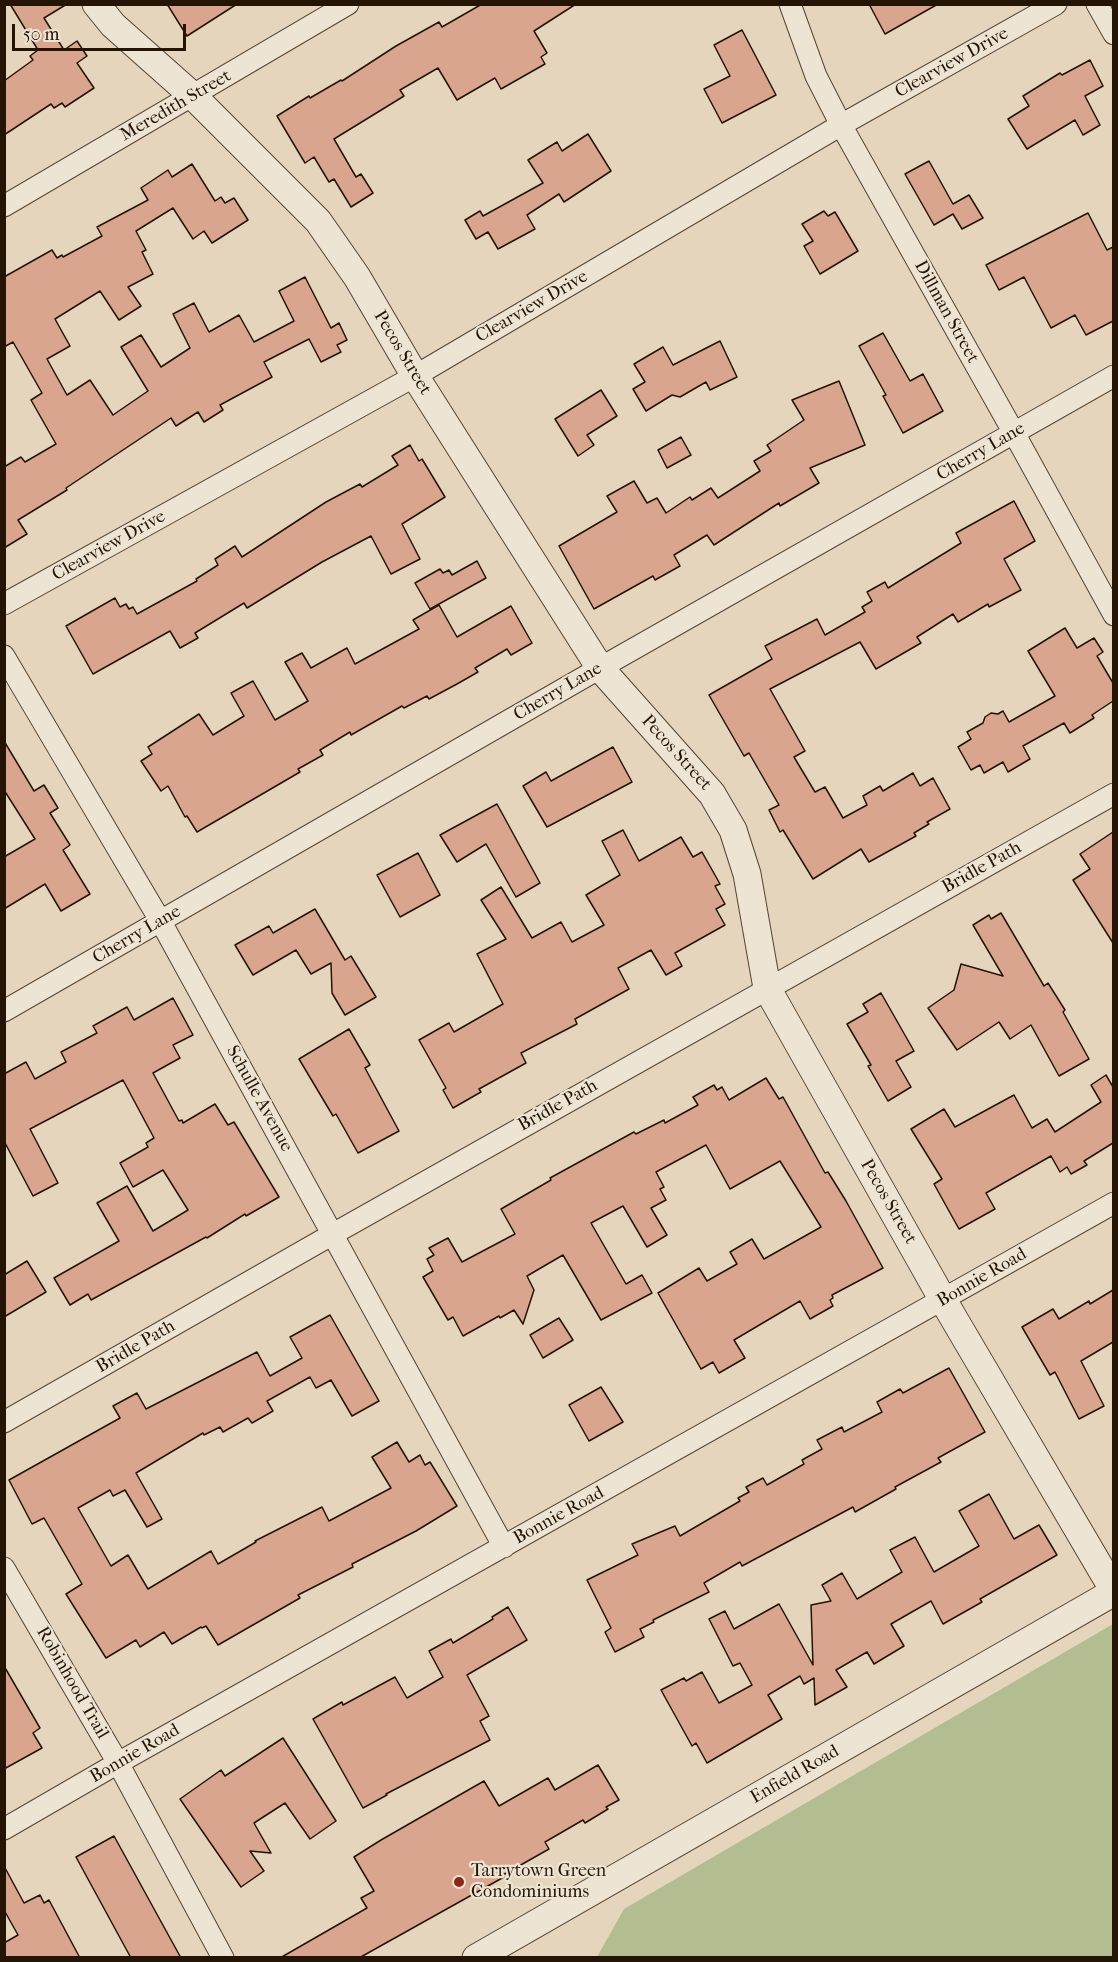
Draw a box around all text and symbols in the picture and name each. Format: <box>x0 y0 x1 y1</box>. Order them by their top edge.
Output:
scale bar <box>15 12 189 50</box>
street label: Clearview Drive <box>892 23 1012 103</box>
text: 50 m <box>23 24 59 45</box>
street label: Meredith Street <box>117 66 235 146</box>
street label: Dillman Street <box>909 257 983 367</box>
street label: Clearview Drive <box>472 266 592 348</box>
street label: Pecos Street <box>368 307 436 399</box>
street label: Cherry Lane <box>933 418 1029 486</box>
street label: Clearview Drive <box>49 506 169 586</box>
street label: Cherry Lane <box>510 658 606 726</box>
street label: Pecos Street <box>636 711 716 795</box>
street label: Bridle Path <box>938 837 1026 899</box>
street label: Cherry Lane <box>89 901 185 969</box>
street label: Schulle Avenue <box>221 1042 297 1156</box>
street label: Bridle Path <box>514 1075 602 1137</box>
street label: Pecos Street <box>855 1156 921 1248</box>
street label: Bonnie Road <box>933 1244 1031 1312</box>
street label: Bridle Path <box>93 1316 179 1378</box>
street label: Bonnie Road <box>510 1482 608 1550</box>
street label: Robinhood Trail <box>31 1623 113 1743</box>
street label: Bonnie Road <box>86 1720 184 1788</box>
street label: Enfield Road <box>747 1741 843 1809</box>
place label: Tarrytown Green Condominiums <box>471 1861 606 1904</box>
marker: Tarrytown Green Condominiums <box>452 1875 466 1889</box>

